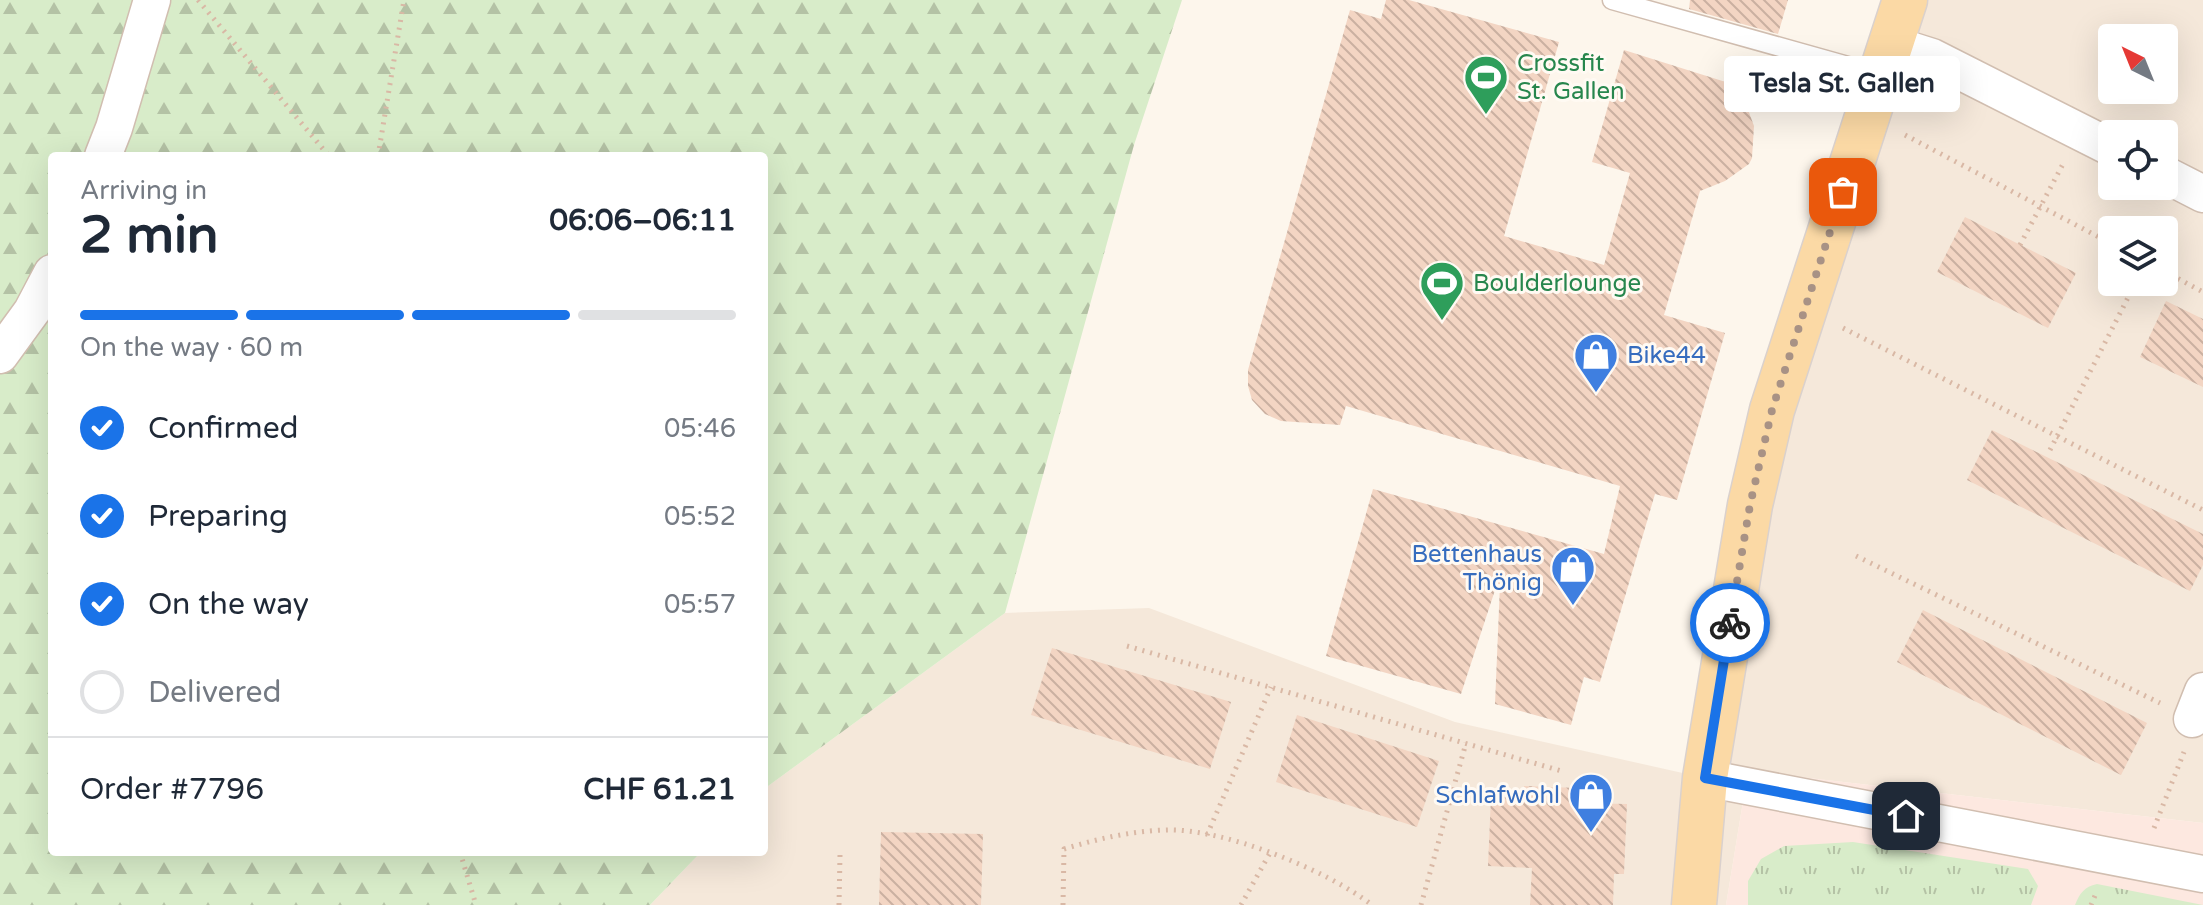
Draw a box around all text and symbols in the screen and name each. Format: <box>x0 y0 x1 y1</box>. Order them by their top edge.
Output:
north arrow <box>2098 24 2178 104</box>
map controls <box>2098 24 2178 296</box>
place label: Crossfit St. Gallen <box>1517 49 1625 106</box>
sports icon: Crossfit St. Gallen <box>1462 53 1510 116</box>
callout: Tesla St. Gallen <box>1725 56 1961 112</box>
text: Tesla St. Gallen <box>1749 68 1935 99</box>
button: locate <box>2098 120 2178 200</box>
pin <box>1809 158 1877 226</box>
icon: bag <box>1821 170 1865 214</box>
text: Arriving in <box>80 175 207 206</box>
text: 06:06–06:11 <box>549 202 736 239</box>
text: 2 min <box>80 204 219 267</box>
button: layers <box>2098 216 2178 296</box>
sports icon: Boulderlounge <box>1418 259 1466 322</box>
place label: Boulderlounge <box>1473 269 1641 298</box>
shop icon: Bike44 <box>1572 331 1620 394</box>
text: On the way · 60 m <box>80 332 303 363</box>
place label: Bike44 <box>1627 341 1706 370</box>
icon: check <box>80 406 124 450</box>
text: Confirmed <box>148 410 299 447</box>
text: 05:46 <box>664 413 736 444</box>
icon: check <box>80 494 124 538</box>
text: Preparing <box>148 498 288 535</box>
text: 05:52 <box>664 501 736 532</box>
place label: Bettenhaus Thönig <box>1411 540 1542 597</box>
shop icon: Bettenhaus Thönig <box>1549 544 1597 607</box>
icon: check <box>80 582 124 626</box>
courier <box>1690 583 1770 663</box>
text: On the way <box>148 586 309 623</box>
text: 05:57 <box>664 589 736 620</box>
icon: bike <box>1708 601 1752 645</box>
text: Delivered <box>148 674 282 711</box>
text: Order #7796 <box>80 771 264 808</box>
text: CHF 61.21 <box>583 771 736 808</box>
shop icon: Schlafwohl <box>1567 771 1615 834</box>
place label: Schlafwohl <box>1435 781 1560 810</box>
pin <box>1872 782 1940 850</box>
icon: home <box>1884 794 1928 838</box>

